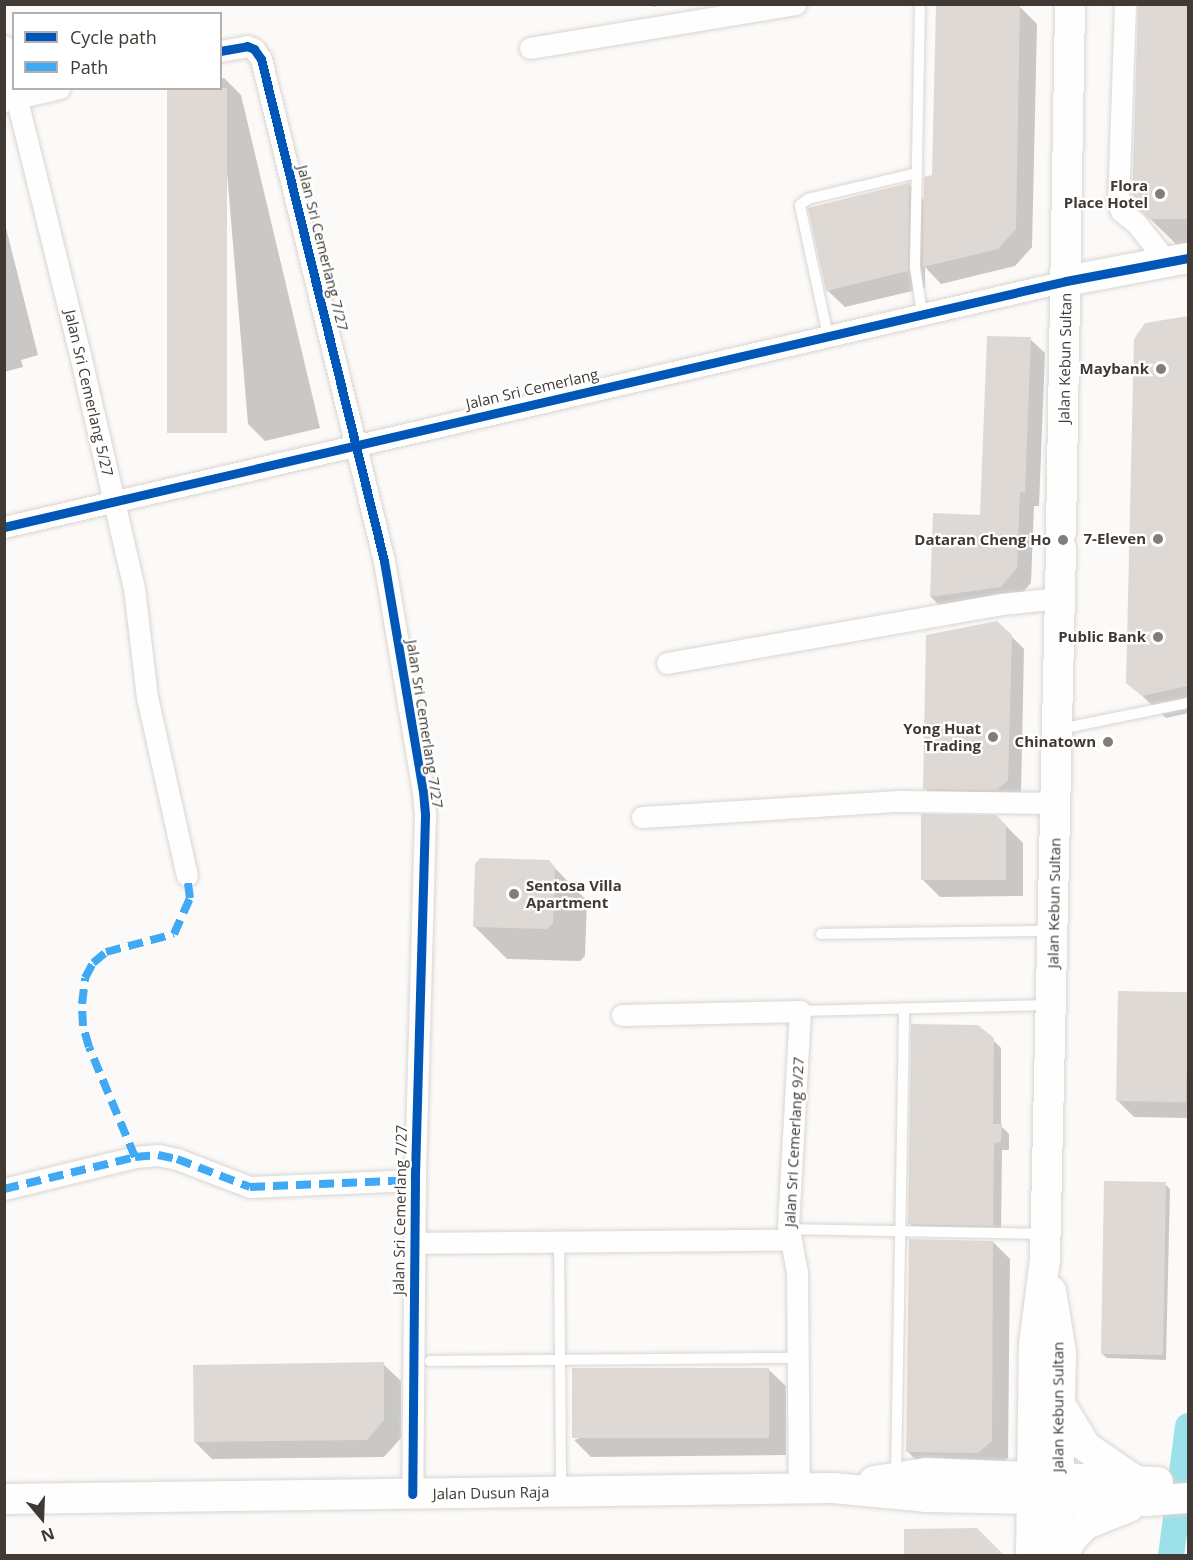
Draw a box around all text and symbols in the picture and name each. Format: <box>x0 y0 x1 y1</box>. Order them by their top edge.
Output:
legend <box>12 12 222 90</box>
text: Cycle path <box>70 25 157 49</box>
text: Path <box>70 55 108 79</box>
street label: Jalan Sri Cemerlang 7/27 <box>294 163 352 333</box>
place label: Flora Place Hotel <box>1064 176 1148 211</box>
marker: Flora Place Hotel <box>1153 187 1167 201</box>
street label: Jalan Kebun Sultan <box>1055 292 1075 424</box>
street label: Jalan Sri Cemerlang 5/27 <box>61 308 117 478</box>
place label: Maybank <box>1080 360 1149 378</box>
marker: Maybank <box>1154 362 1168 376</box>
street label: Jalan Sri Cemerlang <box>464 365 600 413</box>
place label: 7-Eleven <box>1084 530 1146 548</box>
place label: Dataran Cheng Ho <box>914 531 1051 549</box>
marker: 7-Eleven <box>1151 532 1165 546</box>
marker: Dataran Cheng Ho <box>1056 533 1070 547</box>
place label: Public Bank <box>1058 628 1146 646</box>
marker: Public Bank <box>1151 630 1165 644</box>
street label: Jalan Sri Cemerlang 7/27 <box>403 638 447 810</box>
place label: Yong Huat Trading <box>903 719 981 754</box>
marker: Yong Huat Trading <box>986 730 1000 744</box>
place label: Chinatown <box>1015 733 1096 751</box>
marker: Chinatown <box>1101 735 1115 749</box>
street label: Jalan Kebun Sultan <box>1044 837 1064 969</box>
place label: Sentosa Villa Apartment <box>526 876 622 911</box>
marker: Sentosa Villa Apartment <box>507 887 521 901</box>
street label: Jalan Sri Cemerlang 9/27 <box>781 1056 807 1228</box>
street label: Jalan Sri Cemerlang 7/27 <box>390 1125 410 1295</box>
street label: Jalan Kebun Sultan <box>1049 1342 1067 1472</box>
street label: Jalan Dusun Raja <box>432 1483 550 1503</box>
north arrow <box>12 1488 72 1548</box>
text: N <box>38 1522 58 1548</box>

